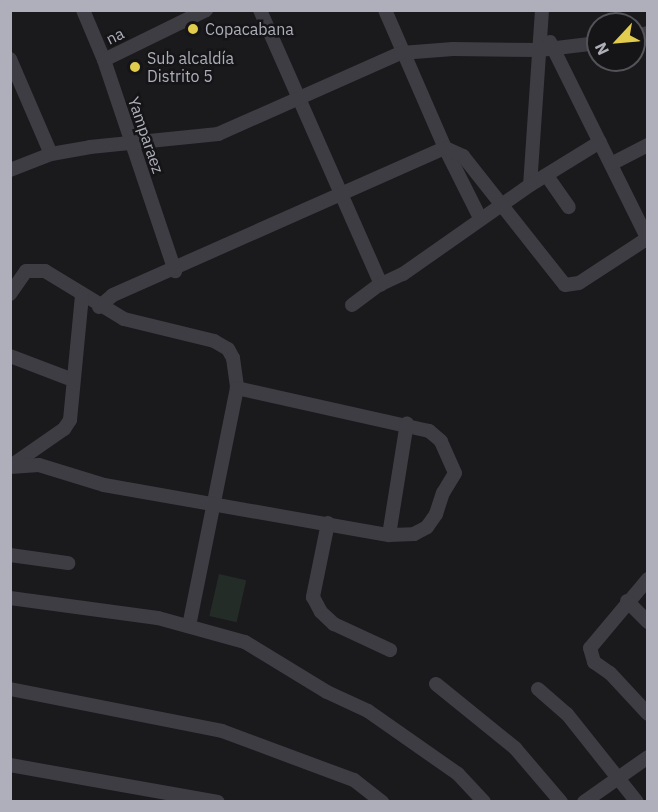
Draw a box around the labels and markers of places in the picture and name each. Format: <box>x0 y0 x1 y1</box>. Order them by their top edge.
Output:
place label: Copacabana <box>205 19 294 39</box>
marker: Copacabana <box>186 22 200 36</box>
place label: Sub alcaldía Distrito 5 <box>147 48 234 86</box>
marker: Sub alcaldía Distrito 5 <box>128 60 142 74</box>

